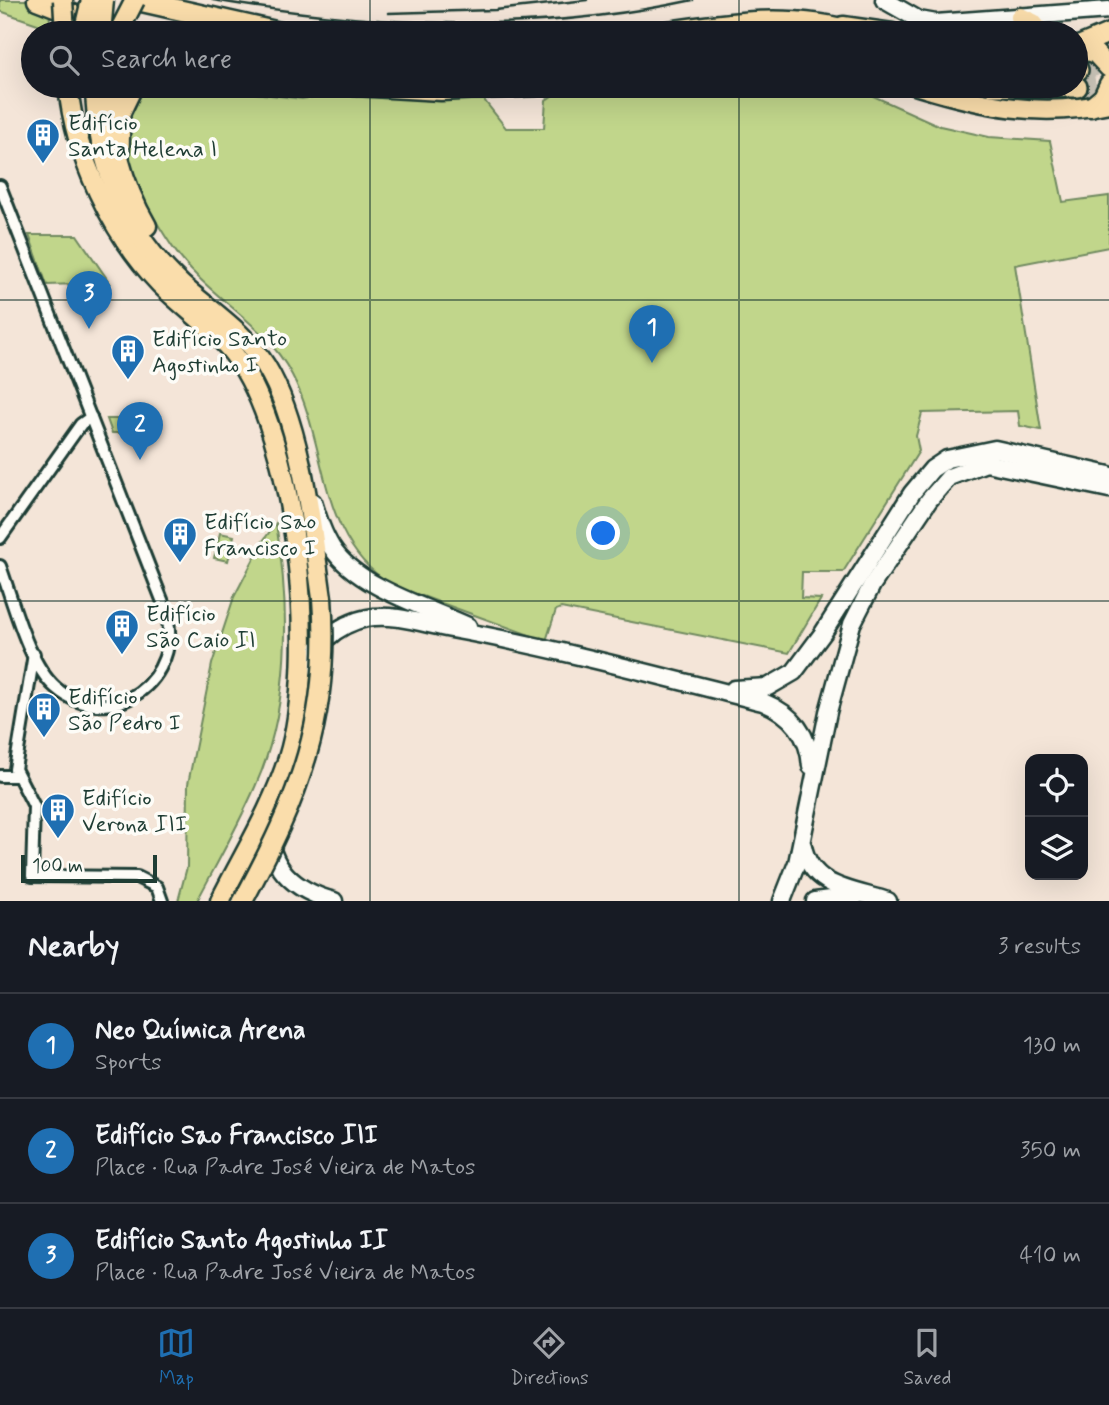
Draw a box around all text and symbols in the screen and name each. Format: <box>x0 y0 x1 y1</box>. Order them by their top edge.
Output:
search box <box>21 21 1088 98</box>
icon: search <box>45 41 83 79</box>
text: Search here <box>101 43 232 77</box>
place label: Edifício Santa Helena I <box>68 109 217 165</box>
building icon: Edifício Santa Helena I <box>24 116 62 165</box>
pin: 3 <box>66 271 112 329</box>
pin: 1 <box>629 305 675 363</box>
place label: Edifício Santo Agostinho I <box>152 325 287 381</box>
building icon: Edifício Santo Agostinho I <box>109 332 147 381</box>
pin: 2 <box>117 402 163 460</box>
place label: Edifício Sao Francisco I <box>204 508 316 564</box>
building icon: Edifício Sao Francisco I <box>161 515 199 564</box>
your location <box>586 516 620 550</box>
place label: Edifício São Caio II <box>146 600 256 656</box>
building icon: Edifício São Caio II <box>103 607 141 656</box>
place label: Edifício São Pedro I <box>68 683 181 739</box>
building icon: Edifício São Pedro I <box>25 690 63 739</box>
map controls <box>1025 754 1088 880</box>
button: locate <box>1025 754 1088 817</box>
place label: Edifício Verona III <box>82 784 187 840</box>
building icon: Edifício Verona III <box>39 791 77 840</box>
button: layers <box>1025 817 1088 880</box>
scale bar <box>21 852 158 884</box>
text: 100 m <box>32 854 83 879</box>
text: Nearby <box>28 927 119 966</box>
text: 3 results <box>998 932 1081 962</box>
text: Neo Química Arena <box>95 1014 306 1048</box>
text: 1 <box>46 1031 56 1061</box>
text: 130 m <box>1023 1031 1081 1061</box>
text: Sports <box>95 1048 162 1078</box>
text: Edifício Sao Francisco III <box>95 1119 378 1153</box>
text: 2 <box>45 1136 57 1166</box>
text: 350 m <box>1020 1136 1081 1166</box>
text: Place · Rua Padre José Vieira de Matos <box>95 1153 475 1183</box>
text: Edifício Santo Agostinho II <box>95 1224 388 1258</box>
text: 3 <box>46 1241 56 1271</box>
text: 410 m <box>1019 1241 1081 1271</box>
text: Place · Rua Padre José Vieira de Matos <box>95 1258 475 1288</box>
tab: Map <box>157 1324 195 1391</box>
tab: Directions <box>510 1324 589 1391</box>
tab: Saved <box>903 1324 951 1391</box>

